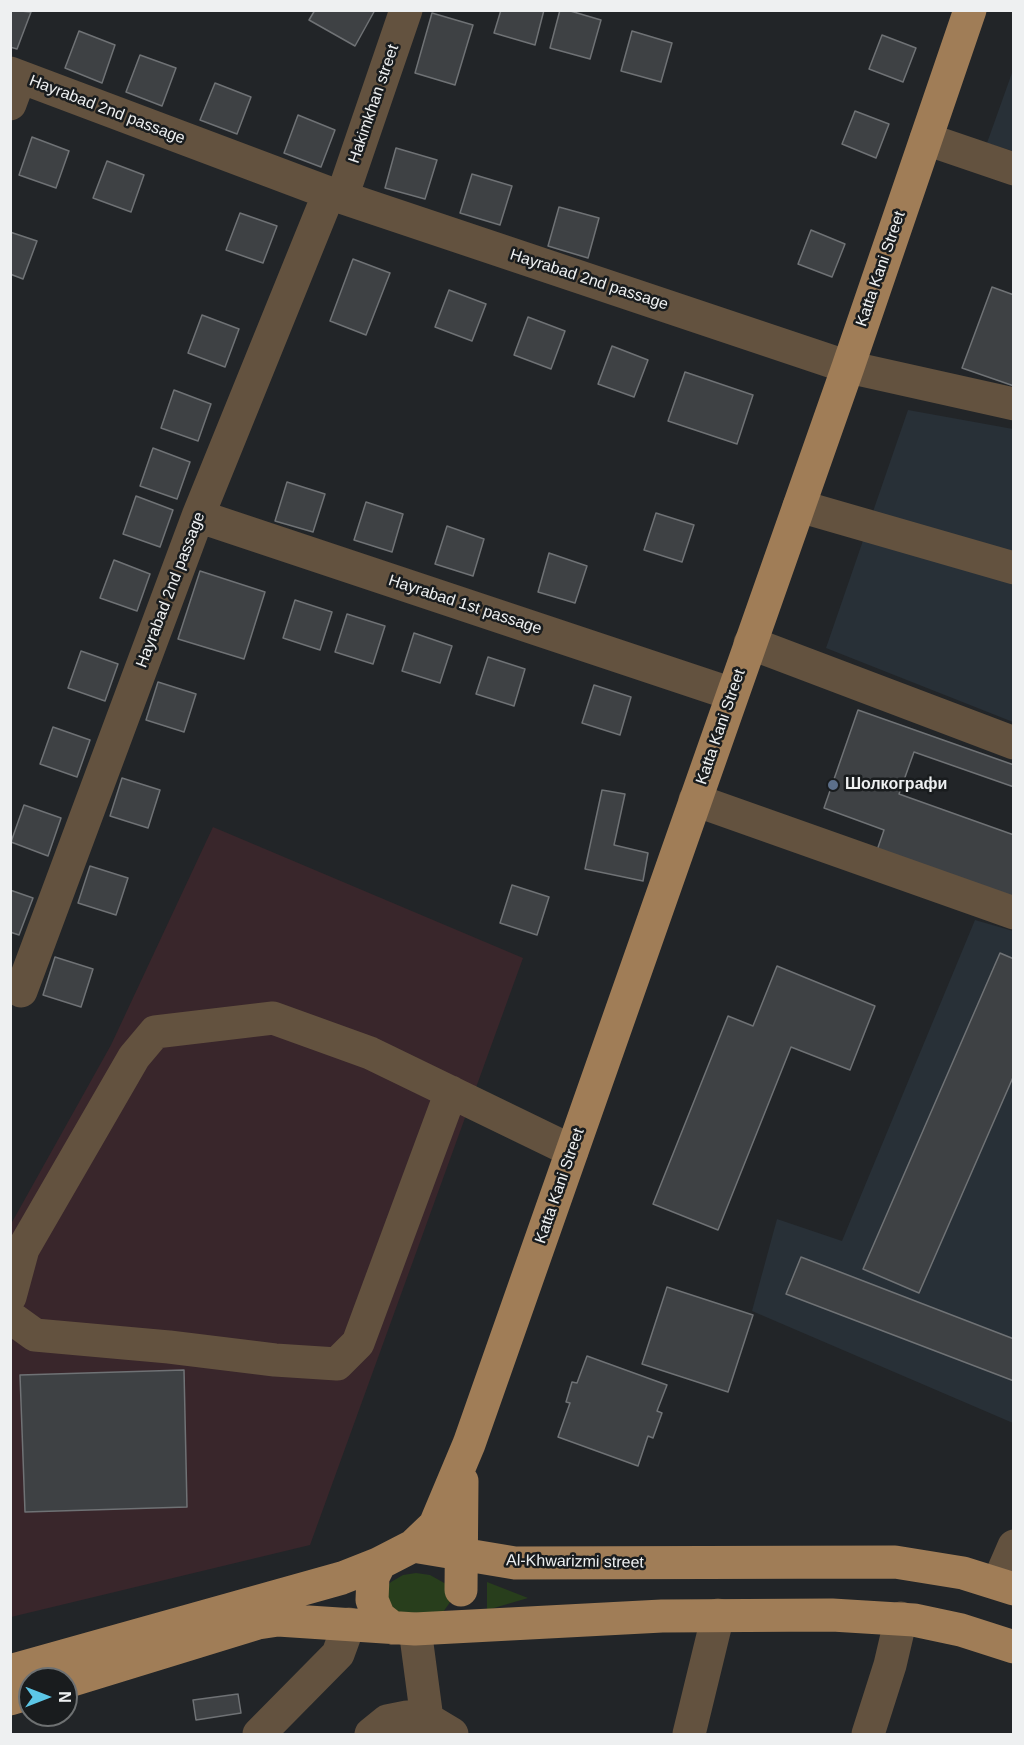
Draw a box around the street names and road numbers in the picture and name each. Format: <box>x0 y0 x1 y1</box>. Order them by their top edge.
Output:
street label: Hakimkhаn street <box>345 42 403 166</box>
street label: Hayrаbаd 2nd passage <box>26 71 188 149</box>
street label: Katta Kani Street <box>852 209 910 329</box>
street label: Hayrаbаd 2nd passage <box>507 245 671 315</box>
street label: Hayrаbаd 2nd passage <box>132 509 210 671</box>
street label: Hayrаbаd 1st passage <box>386 571 544 639</box>
street label: Katta Kani Street <box>692 667 750 787</box>
street label: Katta Kani Street <box>531 1126 589 1246</box>
street label: Al-Khwarizmi street <box>506 1551 644 1573</box>

